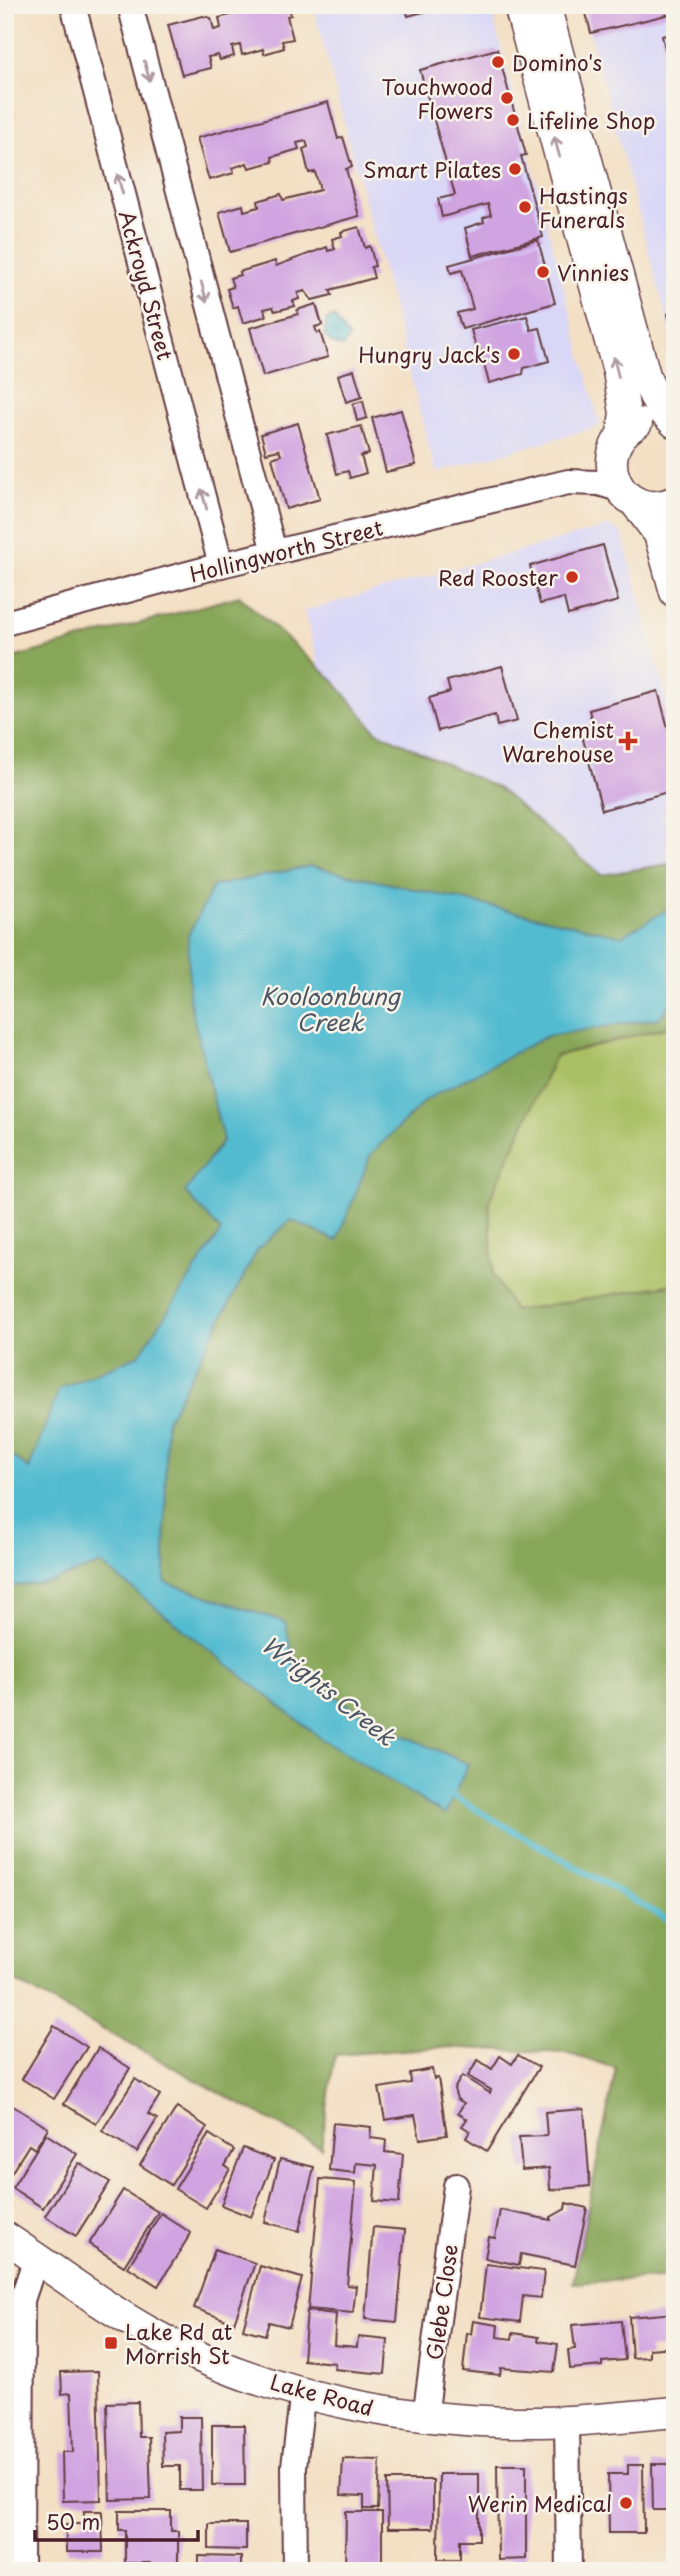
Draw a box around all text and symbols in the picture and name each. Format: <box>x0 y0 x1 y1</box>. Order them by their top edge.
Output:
place label: Domino's <box>512 46 602 78</box>
marker: Domino's <box>490 54 506 70</box>
one-way arrow <box>142 60 155 82</box>
place label: Touchwood Flowers <box>382 70 493 126</box>
marker: Touchwood Flowers <box>499 90 515 106</box>
place label: Lifeline Shop <box>527 104 655 136</box>
marker: Lifeline Shop <box>505 112 521 128</box>
one-way arrow <box>550 136 563 159</box>
place label: Smart Pilates <box>363 153 501 185</box>
marker: Smart Pilates <box>507 161 523 177</box>
one-way arrow <box>113 173 126 196</box>
place label: Hastings Funerals <box>539 179 628 235</box>
marker: Hastings Funerals <box>517 199 533 215</box>
street label: Ackroyd Street <box>112 207 182 363</box>
place label: Vinnies <box>557 256 629 288</box>
marker: Vinnies <box>535 264 551 280</box>
one-way arrow <box>198 280 211 303</box>
place label: Hungry Jack's <box>358 338 500 370</box>
marker: Hungry Jack's <box>506 346 522 362</box>
one-way arrow <box>609 356 622 379</box>
one-way arrow <box>196 488 209 510</box>
street label: Hollingworth Street <box>186 510 386 590</box>
place label: Red Rooster <box>438 561 558 593</box>
marker: Red Rooster <box>564 569 580 585</box>
place label: Chemist Warehouse <box>502 713 614 769</box>
marker: Chemist Warehouse <box>620 733 636 749</box>
water label: Kooloonbung Creek <box>260 978 402 1039</box>
water label: Wrights Creek <box>255 1627 404 1754</box>
street label: Glebe Close <box>417 2242 465 2362</box>
place label: Lake Rd at Morrish St <box>125 2315 232 2371</box>
marker: Lake Rd at Morrish St <box>103 2335 119 2351</box>
street label: Lake Road <box>267 2365 377 2423</box>
place label: Werin Medical <box>468 2487 612 2519</box>
marker: Werin Medical <box>618 2495 634 2511</box>
scale bar <box>35 2499 198 2543</box>
text: 50 m <box>46 2505 100 2537</box>

